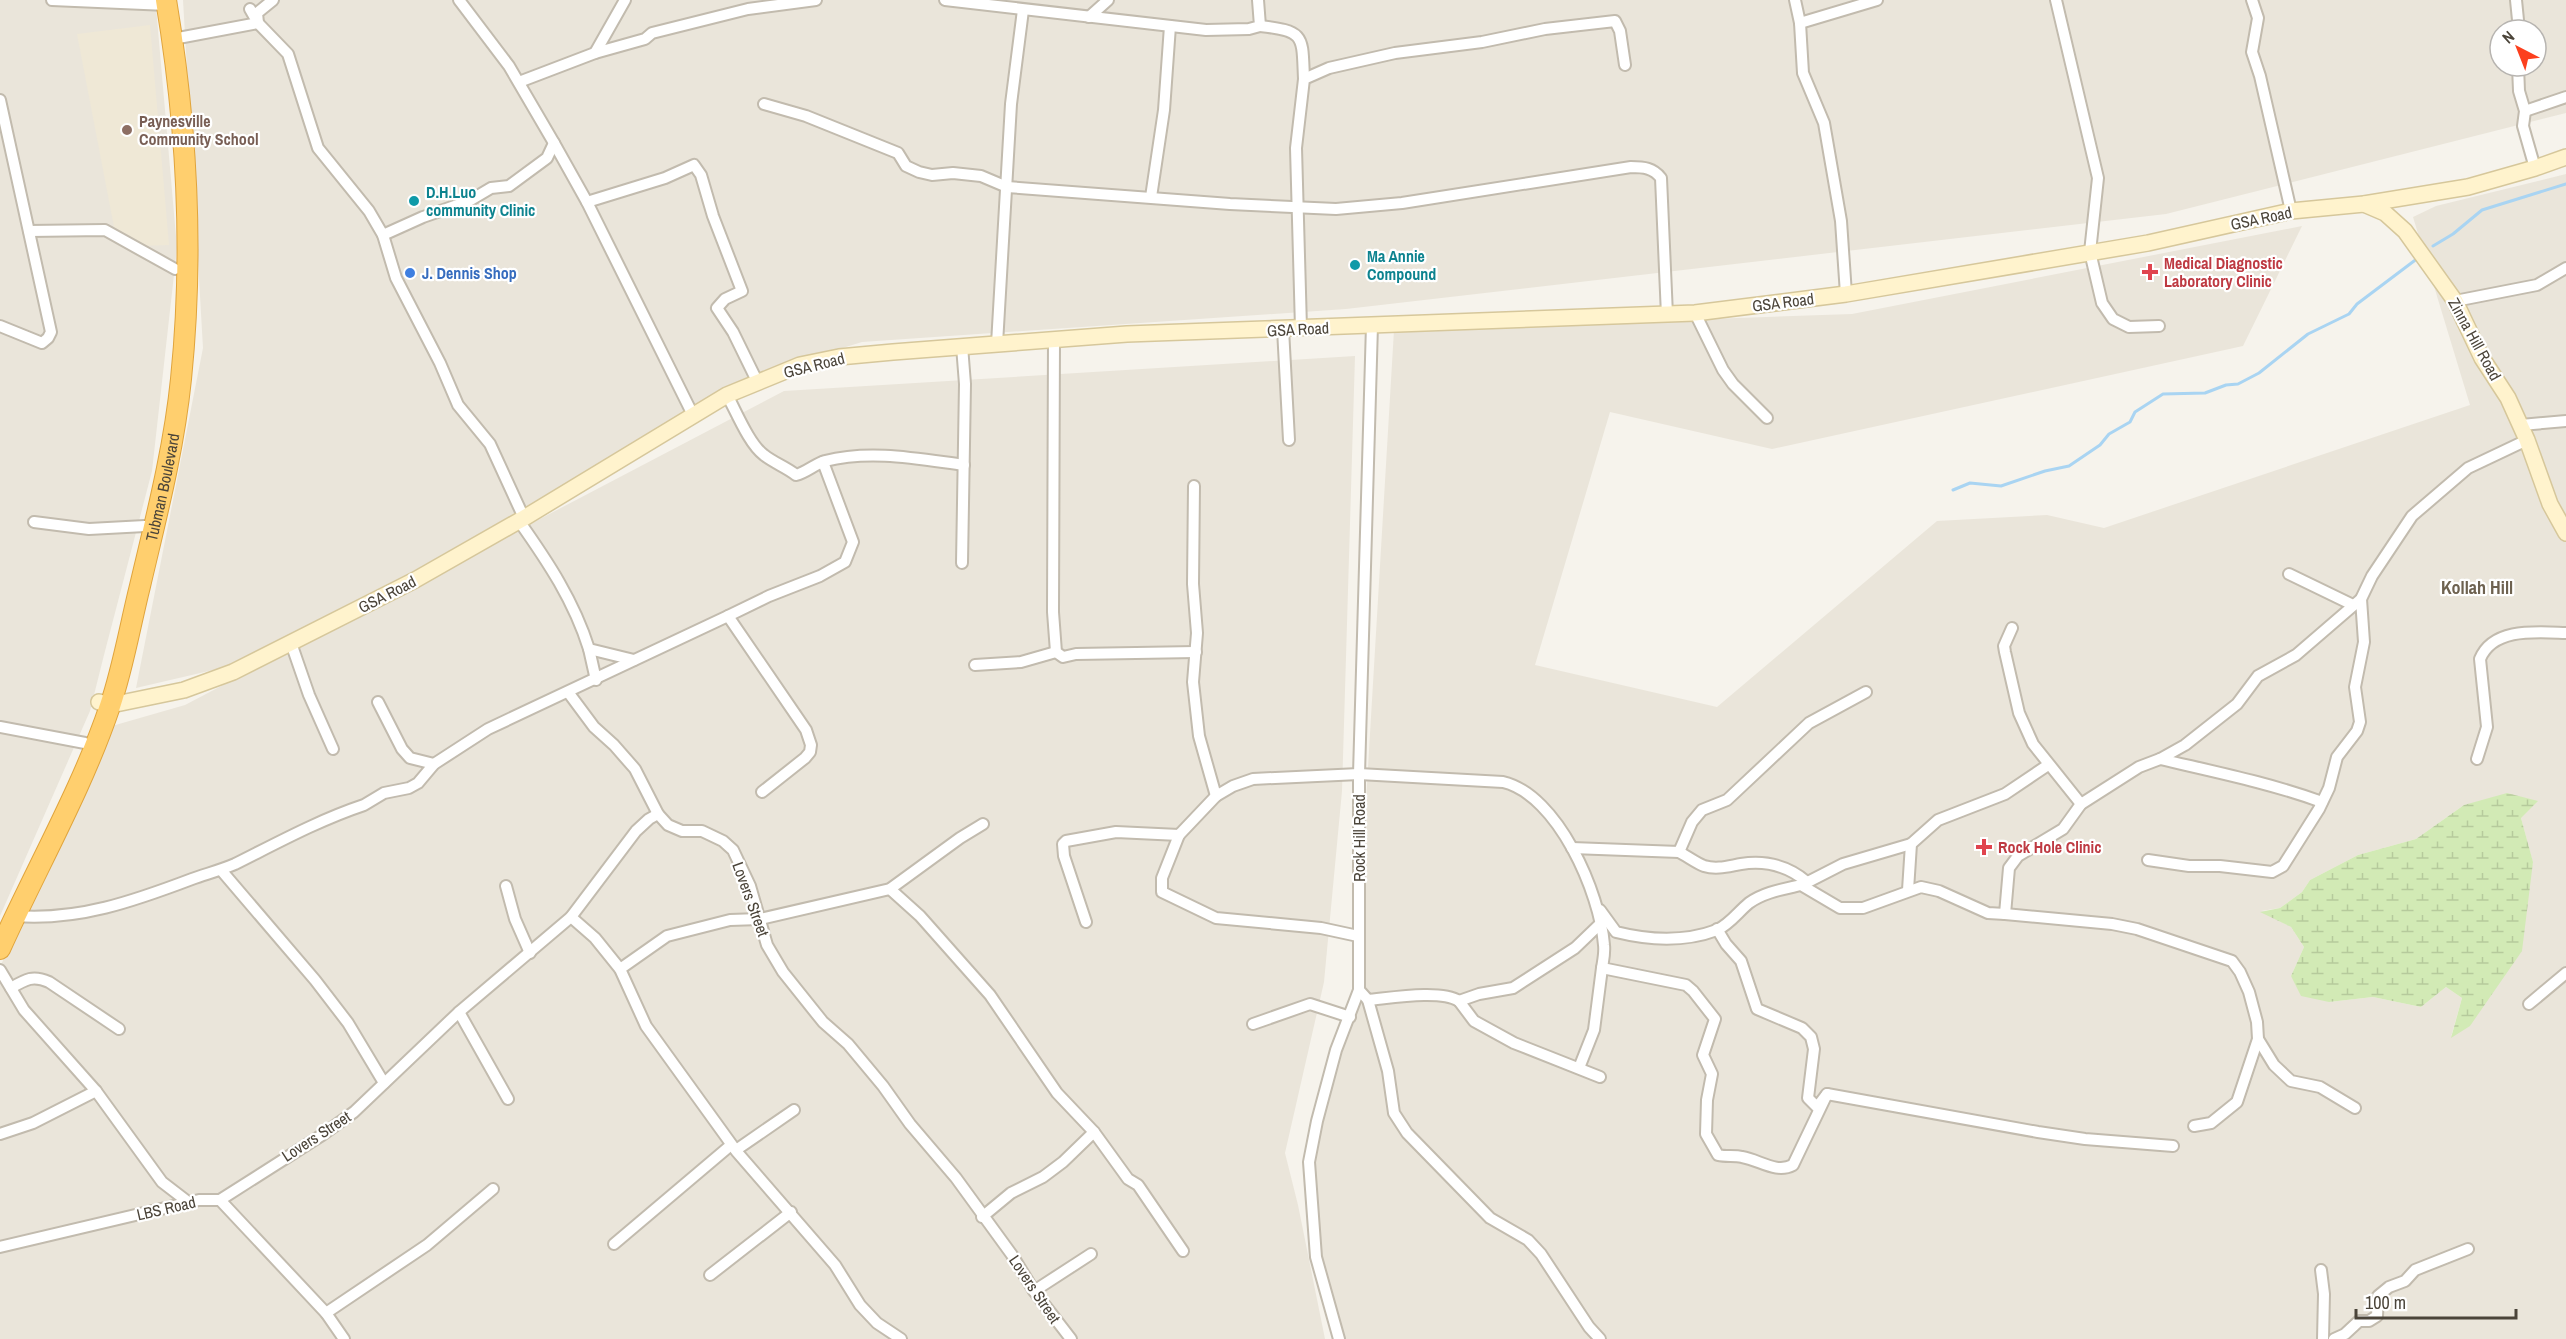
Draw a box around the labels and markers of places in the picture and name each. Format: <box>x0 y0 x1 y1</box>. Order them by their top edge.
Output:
place label: Paynesville Community School <box>139 110 259 150</box>
marker: Paynesville Community School <box>120 123 134 137</box>
place label: D.H.Luo community Clinic <box>426 181 535 221</box>
marker: D.H.Luo community Clinic <box>407 194 421 208</box>
place label: Ma Annie Compound <box>1367 245 1436 285</box>
place label: Medical Diagnostic Laboratory Clinic <box>2164 252 2283 292</box>
marker: Ma Annie Compound <box>1348 258 1362 272</box>
place label: J. Dennis Shop <box>422 262 517 284</box>
marker: Medical Diagnostic Laboratory Clinic <box>2141 263 2159 281</box>
marker: J. Dennis Shop <box>403 266 417 280</box>
place label: Rock Hole Clinic <box>1998 836 2102 858</box>
marker: Rock Hole Clinic <box>1975 838 1993 856</box>

